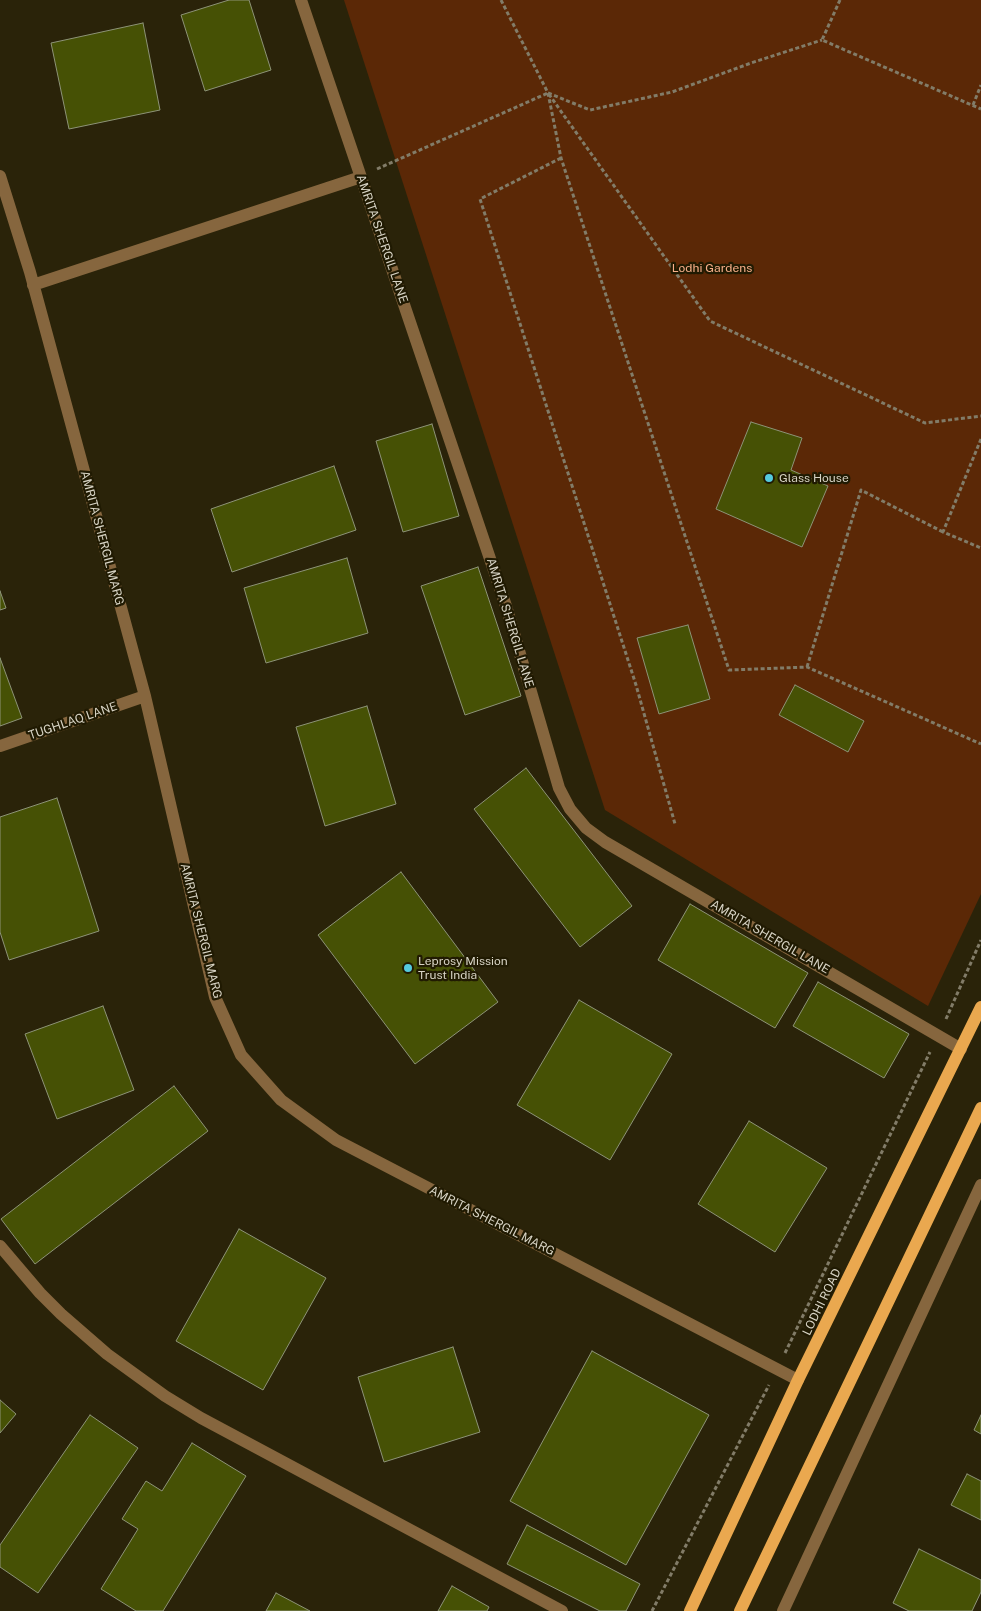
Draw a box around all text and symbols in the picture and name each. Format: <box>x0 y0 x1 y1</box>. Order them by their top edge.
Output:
street label: AMRITA SHERGIL LANE <box>353 173 411 305</box>
park label: Lodhi Gardens <box>672 261 752 275</box>
street label: AMRITA SHERGIL MARG <box>77 469 127 607</box>
place label: Glass House <box>779 471 849 485</box>
marker: Glass House <box>763 472 775 484</box>
street label: AMRITA SHERGIL LANE <box>483 556 537 690</box>
street label: TUGHLAQ LANE <box>27 699 119 743</box>
street label: AMRITA SHERGIL MARG <box>177 862 225 1000</box>
street label: AMRITA SHERGIL LANE <box>708 897 832 977</box>
place label: Leprosy Mission Trust India <box>418 954 508 982</box>
marker: Leprosy Mission Trust India <box>402 962 414 974</box>
street label: AMRITA SHERGIL MARG <box>427 1183 557 1259</box>
street label: LODHI ROAD <box>800 1266 844 1338</box>

